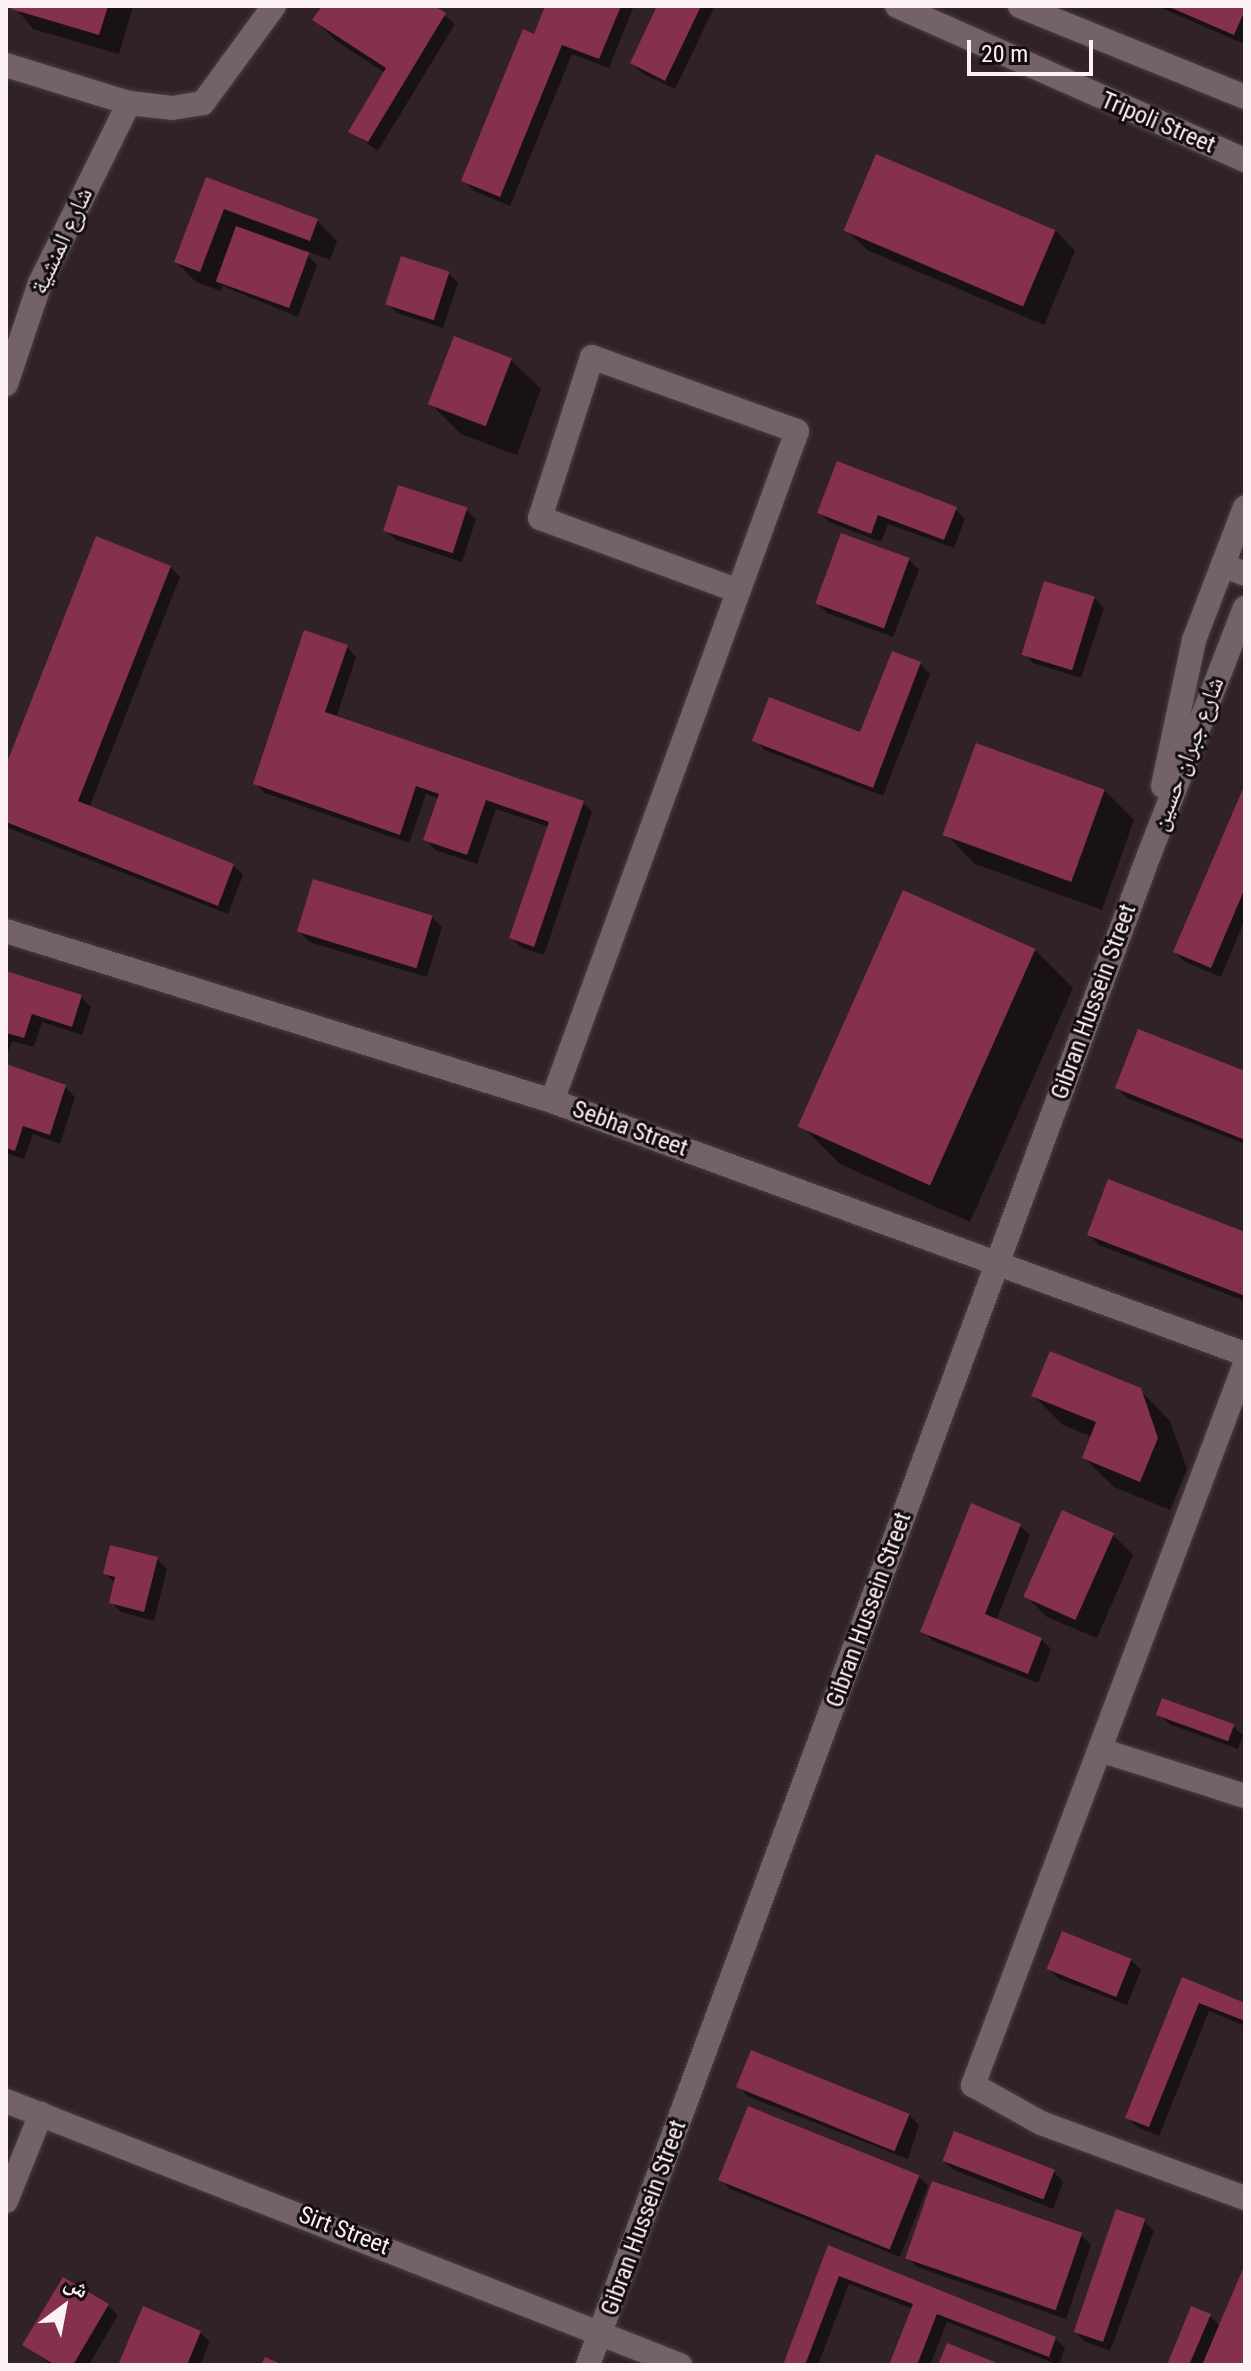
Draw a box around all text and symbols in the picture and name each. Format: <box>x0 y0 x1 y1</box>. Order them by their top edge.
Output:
scale bar <box>971 24 1097 74</box>
text: 20 m <box>981 40 1028 68</box>
street label: Tripoli Street <box>1097 86 1219 160</box>
street label: شارع المنشية <box>25 183 99 299</box>
street label: شارع جبران حسين <box>1145 673 1231 835</box>
street label: Gibran Hussein Street <box>1045 901 1143 1103</box>
street label: Sebha Street <box>569 1095 691 1163</box>
street label: Gibran Hussein Street <box>820 1509 918 1711</box>
street label: Gibran Hussein Street <box>595 2117 693 2319</box>
street label: Sirt Street <box>295 2201 393 2261</box>
north arrow <box>24 2267 104 2347</box>
text: ش <box>60 2269 94 2303</box>

